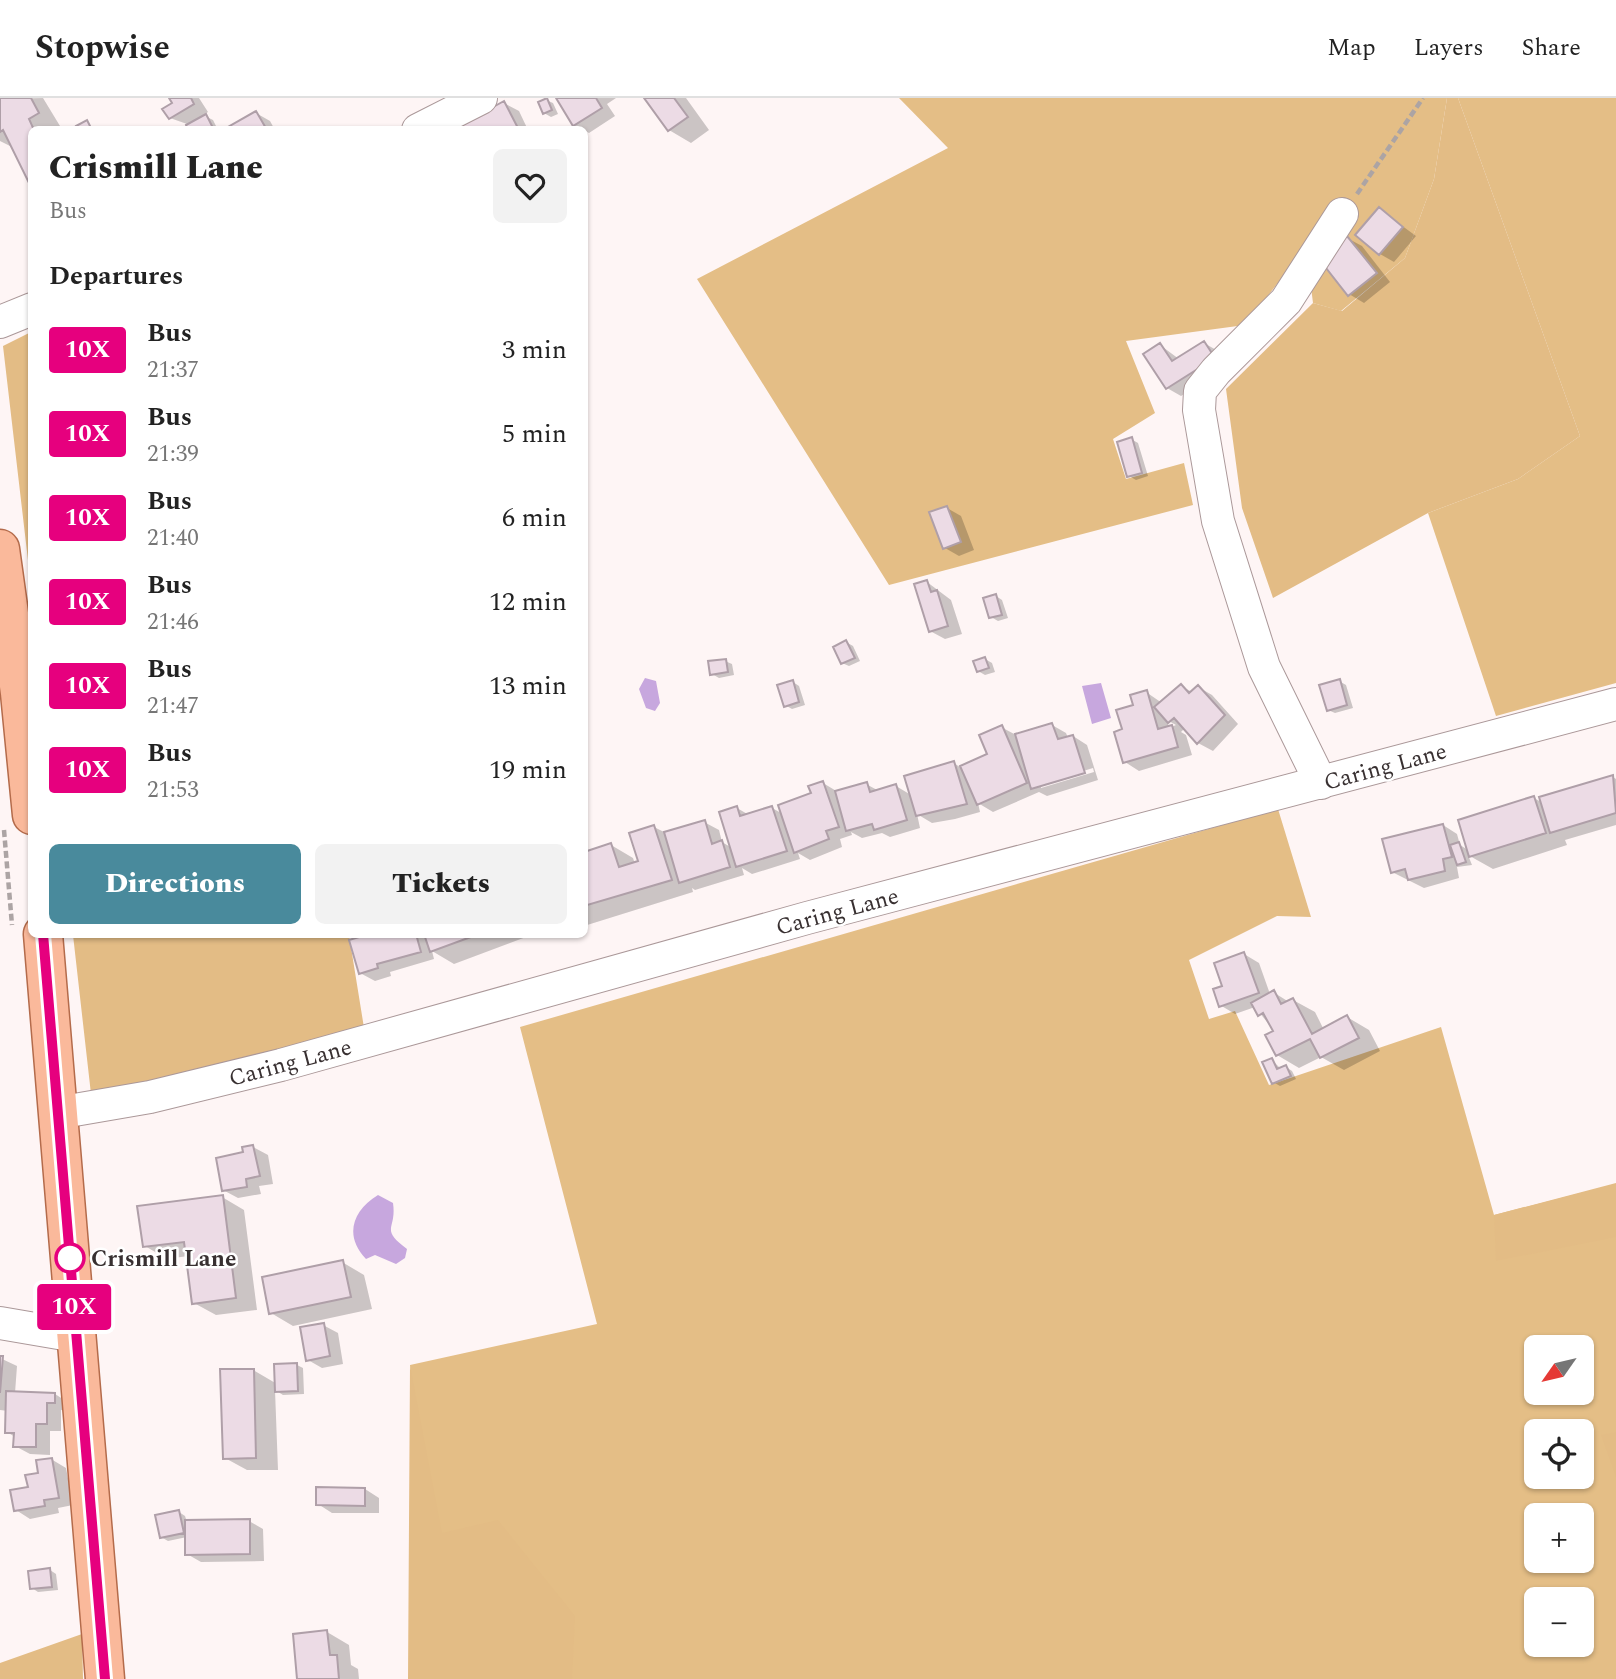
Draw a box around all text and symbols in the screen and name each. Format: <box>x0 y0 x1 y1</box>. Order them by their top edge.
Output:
text: Stopwise <box>35 23 170 73</box>
text: Map <box>1327 30 1376 66</box>
text: Layers <box>1414 30 1484 66</box>
text: Share <box>1522 30 1581 66</box>
text: Crismill Lane <box>49 143 263 193</box>
button: heart <box>493 149 567 223</box>
text: Bus <box>49 194 87 229</box>
text: Departures <box>49 256 183 296</box>
text: Bus <box>147 313 192 353</box>
text: 3 min <box>502 330 567 370</box>
text: 10X <box>65 332 110 368</box>
text: 21:37 <box>147 353 199 388</box>
text: Bus <box>147 397 192 437</box>
text: 5 min <box>502 414 567 454</box>
text: 10X <box>65 416 110 452</box>
text: 21:39 <box>147 437 199 472</box>
text: Bus <box>147 481 192 521</box>
text: 6 min <box>502 498 567 538</box>
text: 10X <box>65 500 110 536</box>
text: 21:40 <box>147 521 199 556</box>
text: Bus <box>147 565 192 605</box>
text: 12 min <box>489 582 567 622</box>
text: 10X <box>65 584 110 620</box>
text: 21:46 <box>147 605 199 640</box>
text: Bus <box>147 649 192 689</box>
text: 13 min <box>489 666 567 706</box>
text: 10X <box>65 668 110 704</box>
text: 21:47 <box>147 689 199 724</box>
text: Bus <box>147 733 192 773</box>
street label: Caring Lane <box>1320 734 1451 801</box>
text: 19 min <box>489 750 567 790</box>
text: 10X <box>65 752 110 788</box>
text: 21:53 <box>147 773 199 808</box>
button: Directions <box>49 844 301 924</box>
button: Tickets <box>315 844 567 924</box>
street label: Caring Lane <box>772 879 903 946</box>
street label: Caring Lane <box>225 1030 356 1097</box>
place label: Crismill Lane <box>91 1242 236 1277</box>
marker: Crismill Lane <box>55 1243 85 1273</box>
line badge: 10X <box>34 1284 114 1330</box>
text: 10X <box>51 1289 97 1325</box>
north arrow <box>1524 1335 1594 1405</box>
map controls <box>1524 1335 1594 1657</box>
button: locate <box>1524 1419 1594 1489</box>
button: + <box>1524 1503 1594 1573</box>
button: − <box>1524 1587 1594 1657</box>

